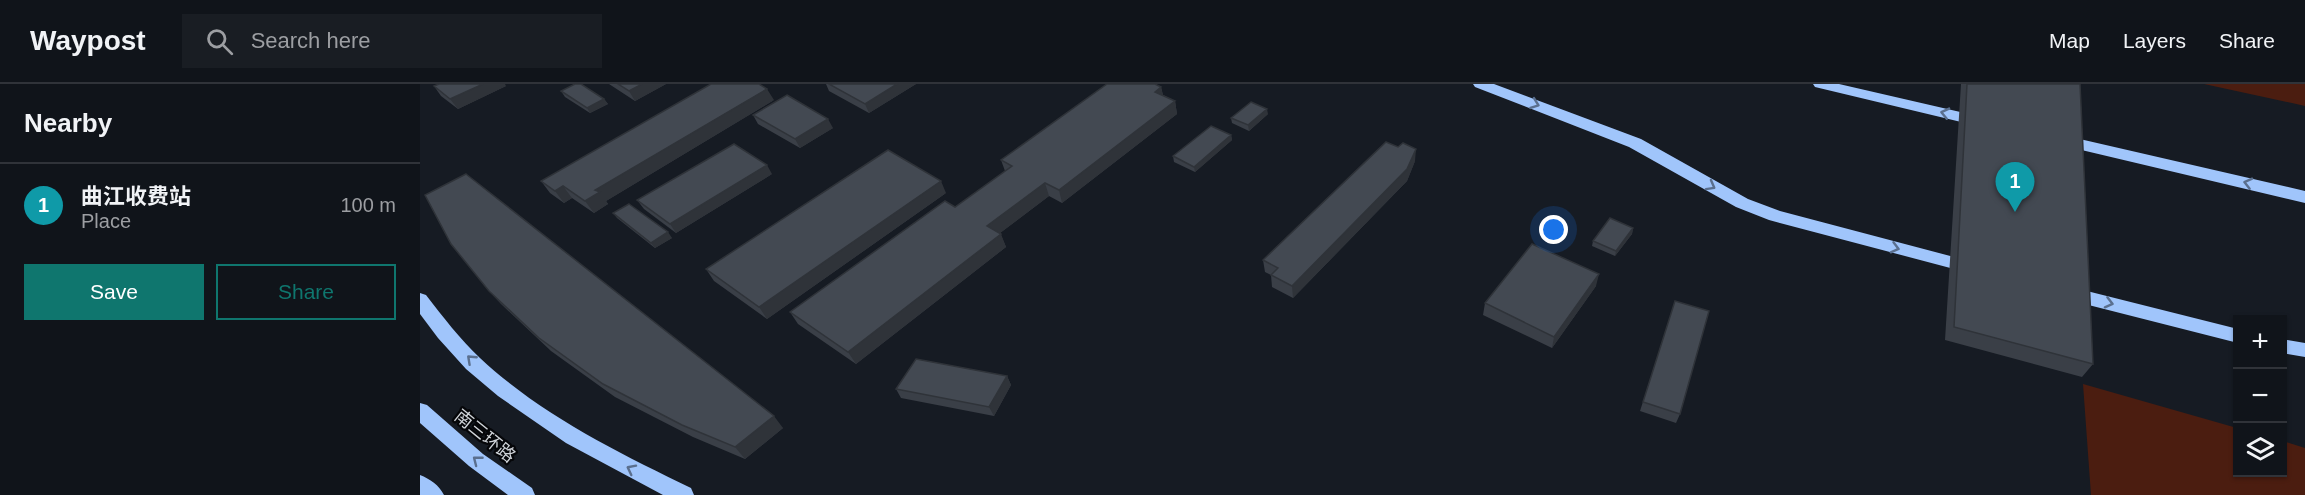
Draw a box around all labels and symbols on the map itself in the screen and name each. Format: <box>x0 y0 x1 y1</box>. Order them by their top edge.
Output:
one-way arrow <box>1529 97 1540 110</box>
one-way arrow <box>1940 108 1950 121</box>
pin: 1 <box>1996 162 2034 212</box>
one-way arrow <box>2243 177 2253 190</box>
one-way arrow <box>1705 179 1715 190</box>
your location <box>1539 215 1568 244</box>
one-way arrow <box>1890 240 1900 253</box>
one-way arrow <box>2103 296 2113 309</box>
one-way arrow <box>467 355 478 366</box>
street label: 南三环路 <box>451 406 519 466</box>
one-way arrow <box>472 457 483 468</box>
one-way arrow <box>626 465 637 476</box>

